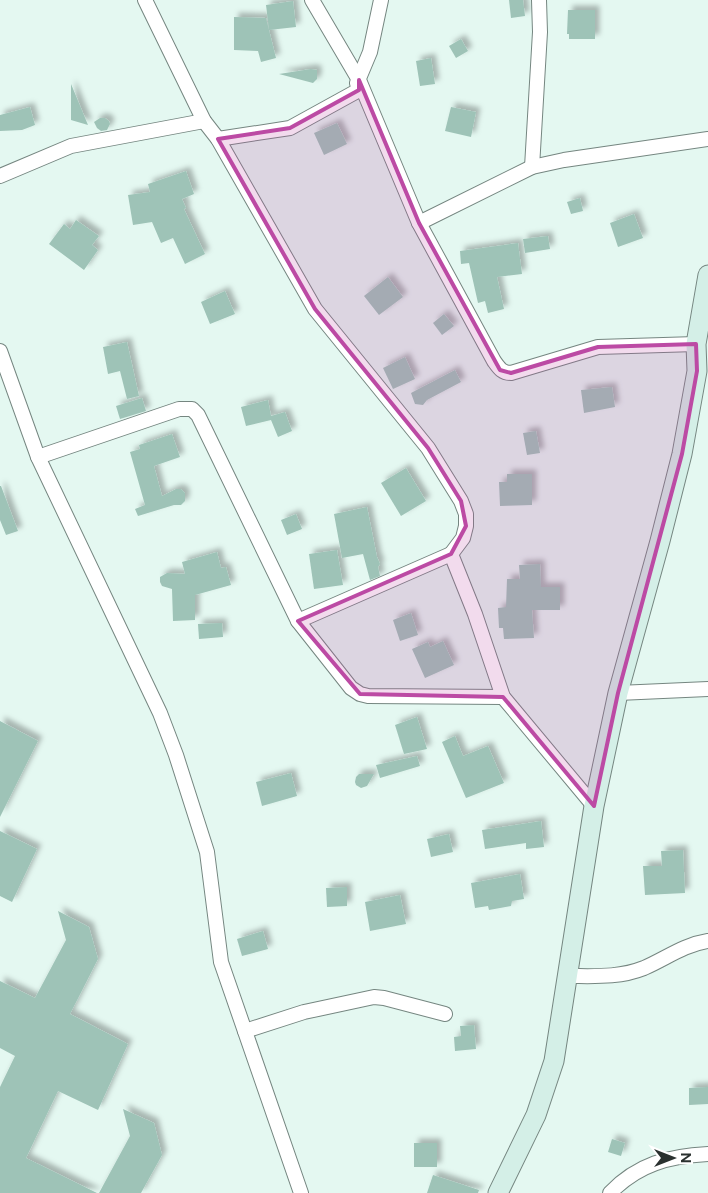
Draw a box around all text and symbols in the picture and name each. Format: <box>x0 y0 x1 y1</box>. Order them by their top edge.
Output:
north arrow <box>648 1133 698 1183</box>
text: N <box>677 1153 694 1163</box>

